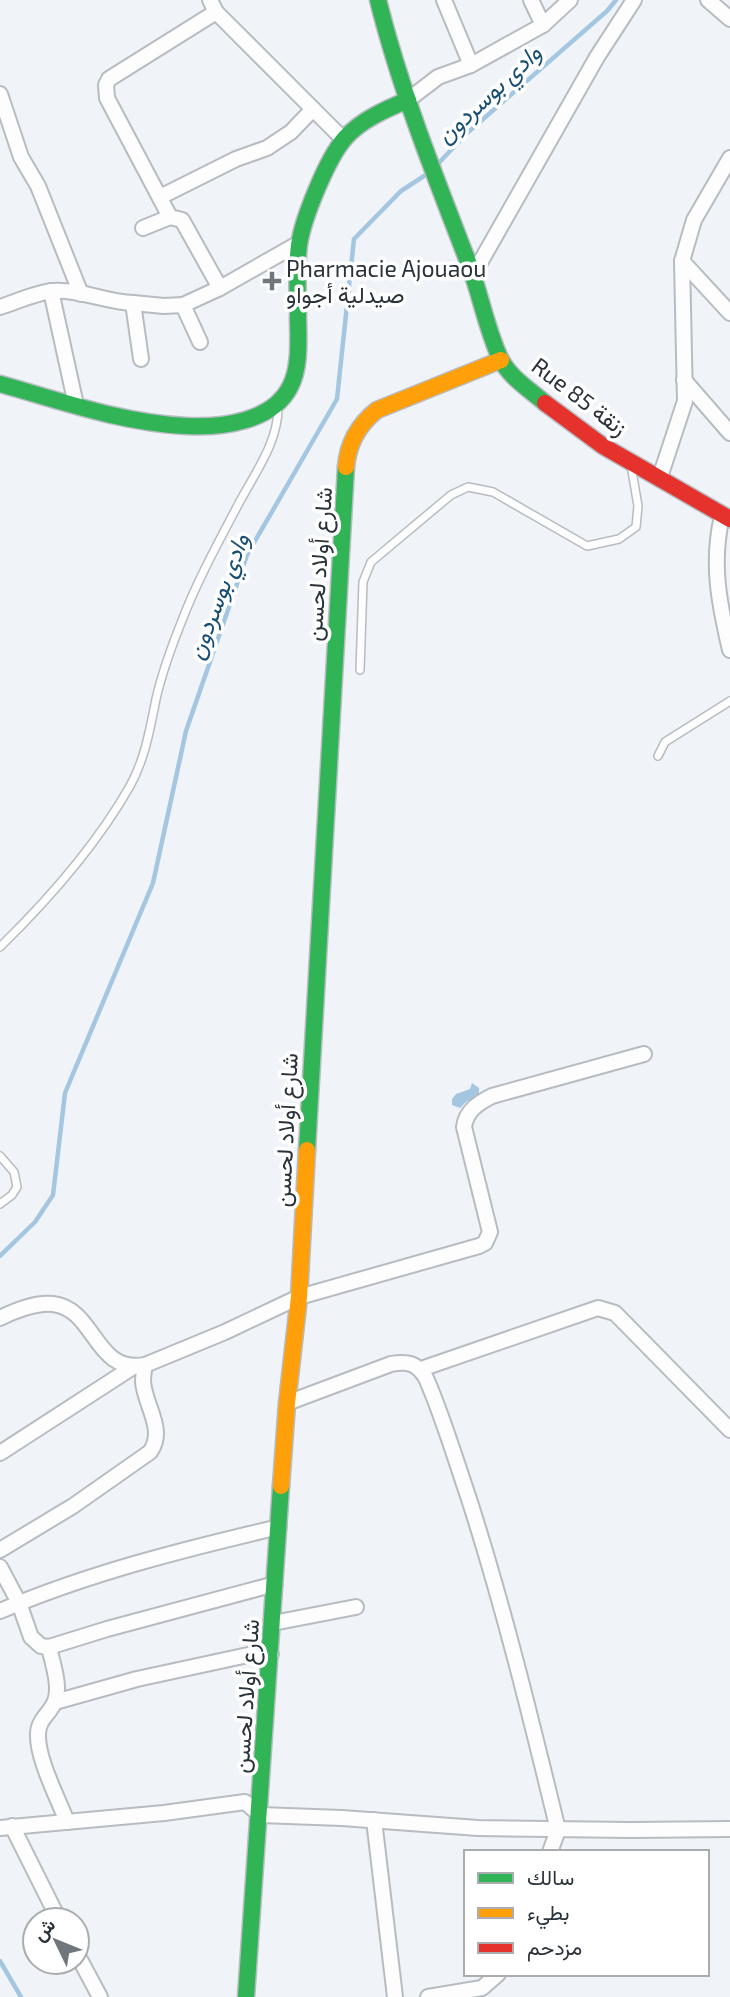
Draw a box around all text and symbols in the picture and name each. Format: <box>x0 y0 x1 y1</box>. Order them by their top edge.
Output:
water label: وادي بوسردون <box>430 37 551 153</box>
place label: Pharmacie Ajouaou صيدلية أجواو <box>286 254 486 310</box>
marker: Pharmacie Ajouaou صيدلية أجواو <box>264 273 280 289</box>
street label: Rue 85 زنقة <box>525 351 633 443</box>
street label: شارع أولاد لحسن <box>299 486 340 642</box>
water label: وادي بوسردون <box>180 529 260 665</box>
street label: شارع أولاد لحسن <box>267 1052 306 1208</box>
street label: شارع أولاد لحسن <box>226 1618 267 1774</box>
legend <box>464 1850 709 1976</box>
text: سالك <box>527 1864 574 1889</box>
text: بطيء <box>527 1899 570 1930</box>
north arrow <box>21 1906 91 1976</box>
text: ش <box>27 1913 60 1946</box>
text: مزدحم <box>527 1934 582 1962</box>

